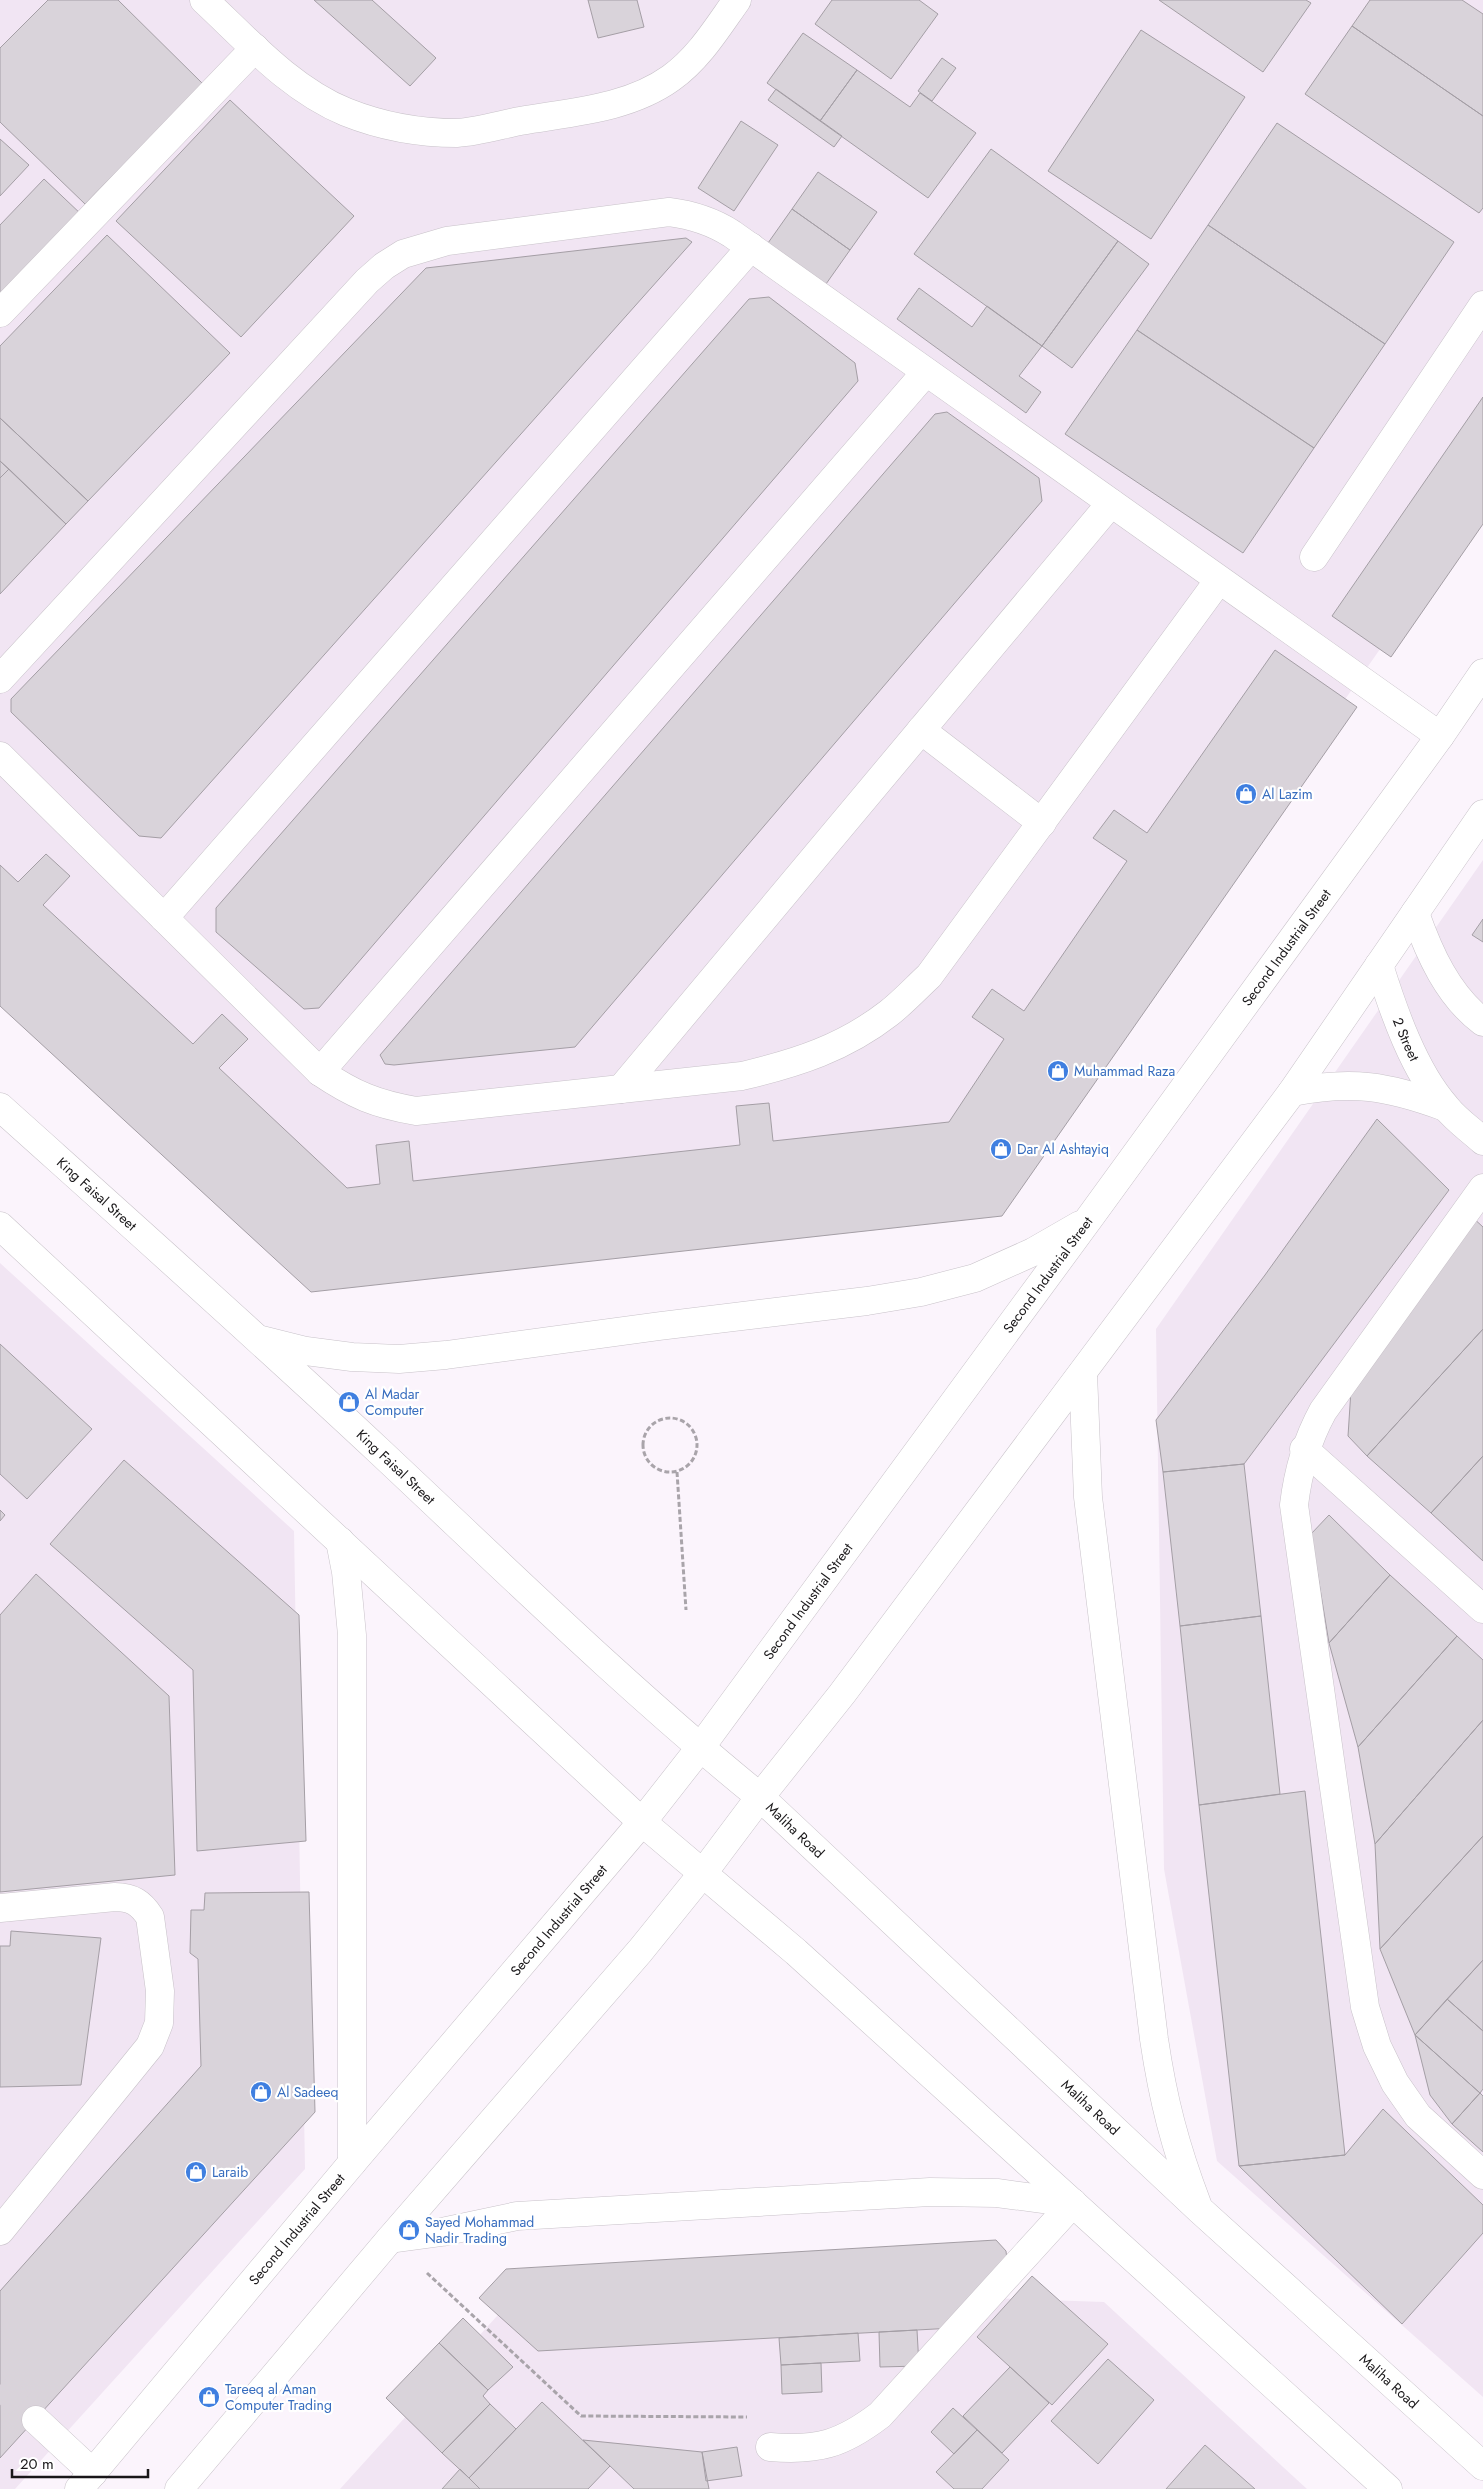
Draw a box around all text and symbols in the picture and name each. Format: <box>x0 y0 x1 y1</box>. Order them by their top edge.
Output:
shop icon: Al Lazim <box>1234 782 1258 806</box>
place label: Al Lazim <box>1262 784 1313 804</box>
street label: Second Industrial Street <box>1237 885 1336 1010</box>
street label: 2 Street <box>1388 1015 1425 1065</box>
shop icon: Muhammad Raza <box>1046 1059 1070 1083</box>
place label: Muhammad Raza <box>1074 1061 1175 1081</box>
shop icon: Dar Al Ashtayiq <box>989 1137 1013 1161</box>
place label: Dar Al Ashtayiq <box>1017 1139 1109 1159</box>
street label: King Faisal Street <box>52 1153 142 1236</box>
street label: Second Industrial Street <box>998 1212 1098 1337</box>
place label: Al Madar Computer <box>365 1384 424 1420</box>
shop icon: Al Madar Computer <box>337 1390 361 1414</box>
street label: King Faisal Street <box>352 1425 440 1509</box>
street label: Second Industrial Street <box>758 1538 858 1664</box>
street label: Maliha Road <box>762 1798 829 1863</box>
street label: Second Industrial Street <box>506 1860 612 1980</box>
street label: Maliha Road <box>1057 2075 1124 2140</box>
shop icon: Al Sadeeq <box>249 2080 273 2104</box>
place label: Al Sadeeq <box>277 2082 338 2102</box>
shop icon: Laraib <box>184 2160 208 2184</box>
place label: Laraib <box>212 2162 248 2182</box>
street label: Second Industrial Street <box>244 2168 350 2289</box>
place label: Sayed Mohammad Nadir Trading <box>425 2212 534 2248</box>
shop icon: Sayed Mohammad Nadir Trading <box>397 2218 421 2242</box>
street label: Maliha Road <box>1355 2349 1423 2413</box>
place label: Tareeq al Aman Computer Trading <box>225 2379 332 2415</box>
shop icon: Tareeq al Aman Computer Trading <box>197 2385 221 2409</box>
scale bar <box>12 2446 149 2478</box>
text: 20 m <box>20 2453 54 2475</box>

